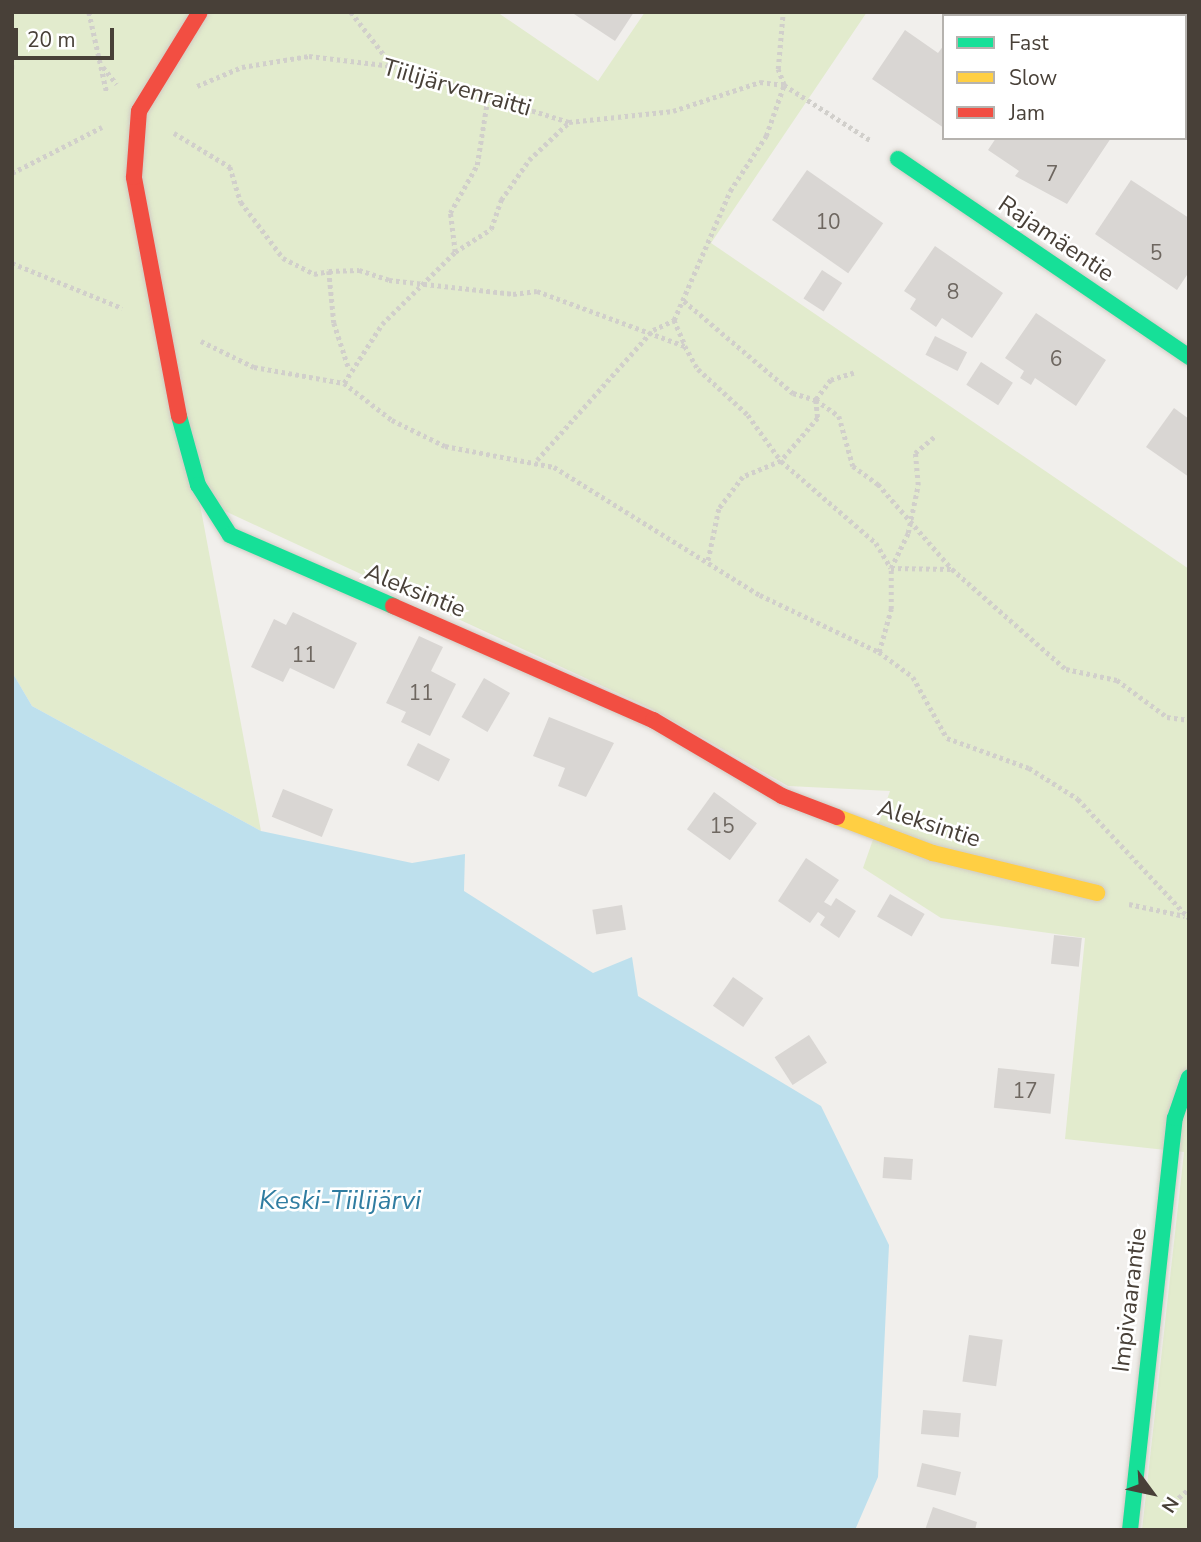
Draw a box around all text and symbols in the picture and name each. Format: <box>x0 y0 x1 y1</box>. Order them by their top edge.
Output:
scale bar <box>18 14 117 58</box>
legend <box>942 14 1187 140</box>
text: 20 m <box>27 26 76 54</box>
text: Fast <box>1009 29 1049 57</box>
street label: Tiilijärvenraitti <box>379 53 535 123</box>
text: Slow <box>1009 64 1057 92</box>
text: Jam <box>1009 99 1045 127</box>
house number: 7 <box>1046 161 1058 187</box>
street label: Rajamäentie <box>993 190 1119 288</box>
house number: 10 <box>815 209 841 235</box>
house number: 5 <box>1150 240 1162 266</box>
house number: 8 <box>947 279 959 305</box>
house number: 6 <box>1050 346 1062 372</box>
street label: Aleksintie <box>360 558 470 624</box>
house number: 11 <box>291 642 317 668</box>
house number: 11 <box>408 680 434 706</box>
street label: Aleksintie <box>874 794 984 854</box>
house number: 15 <box>709 813 735 839</box>
house number: 17 <box>1012 1078 1038 1104</box>
water label: Keski-Tiilijärvi <box>259 1185 421 1217</box>
street label: Impivaarantie <box>1107 1226 1153 1374</box>
north arrow <box>1117 1458 1187 1528</box>
text: N <box>1155 1491 1184 1517</box>

